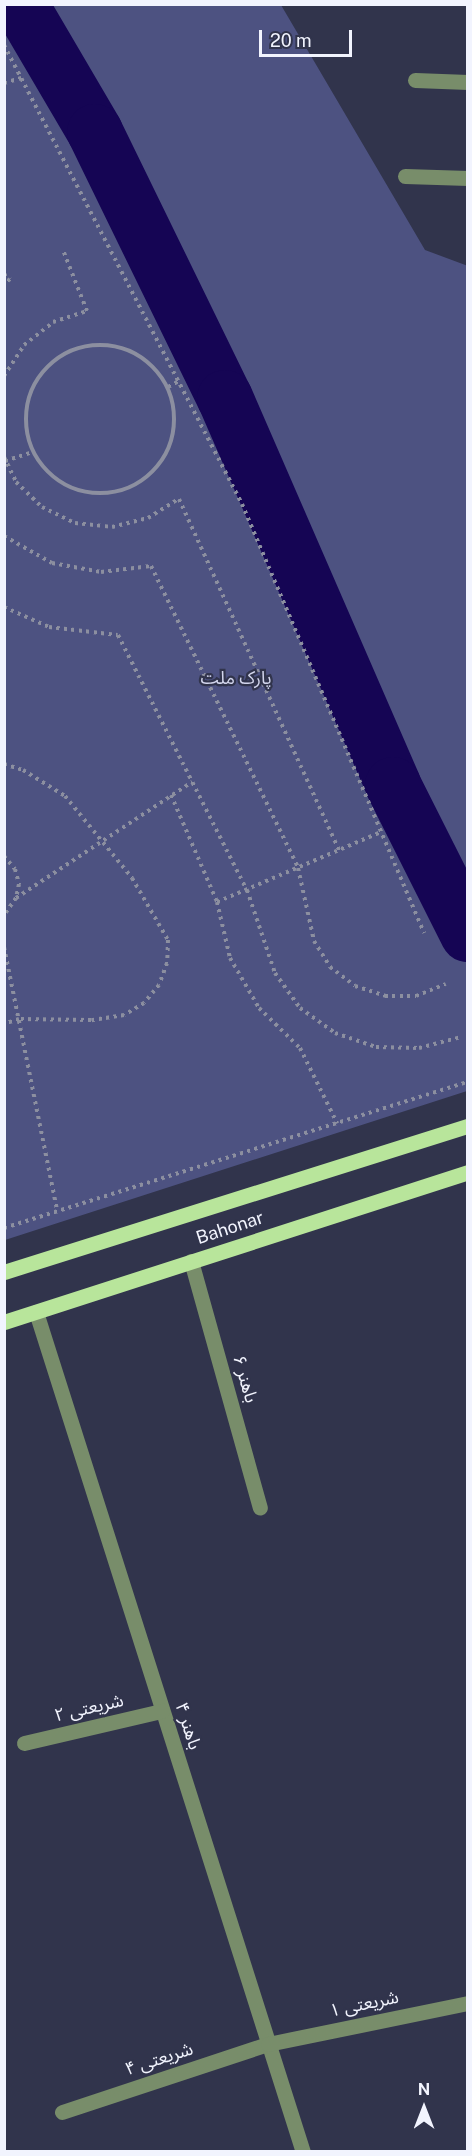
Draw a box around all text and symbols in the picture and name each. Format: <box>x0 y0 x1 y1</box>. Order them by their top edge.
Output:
scale bar <box>262 18 355 56</box>
text: 20 m <box>270 30 312 51</box>
park label: پارک ملت <box>200 667 272 689</box>
street label: Bahonar <box>193 1207 267 1249</box>
street label: ۶ باهنر <box>228 1353 262 1405</box>
street label: ۲ شریعتی <box>52 1690 126 1726</box>
street label: ۴ باهنر <box>170 1700 206 1752</box>
street label: ۱ شریعتی <box>327 1986 401 2022</box>
street label: ۴ شریعتی <box>122 2038 196 2080</box>
north arrow <box>394 2078 454 2138</box>
text: N <box>418 2080 430 2099</box>

